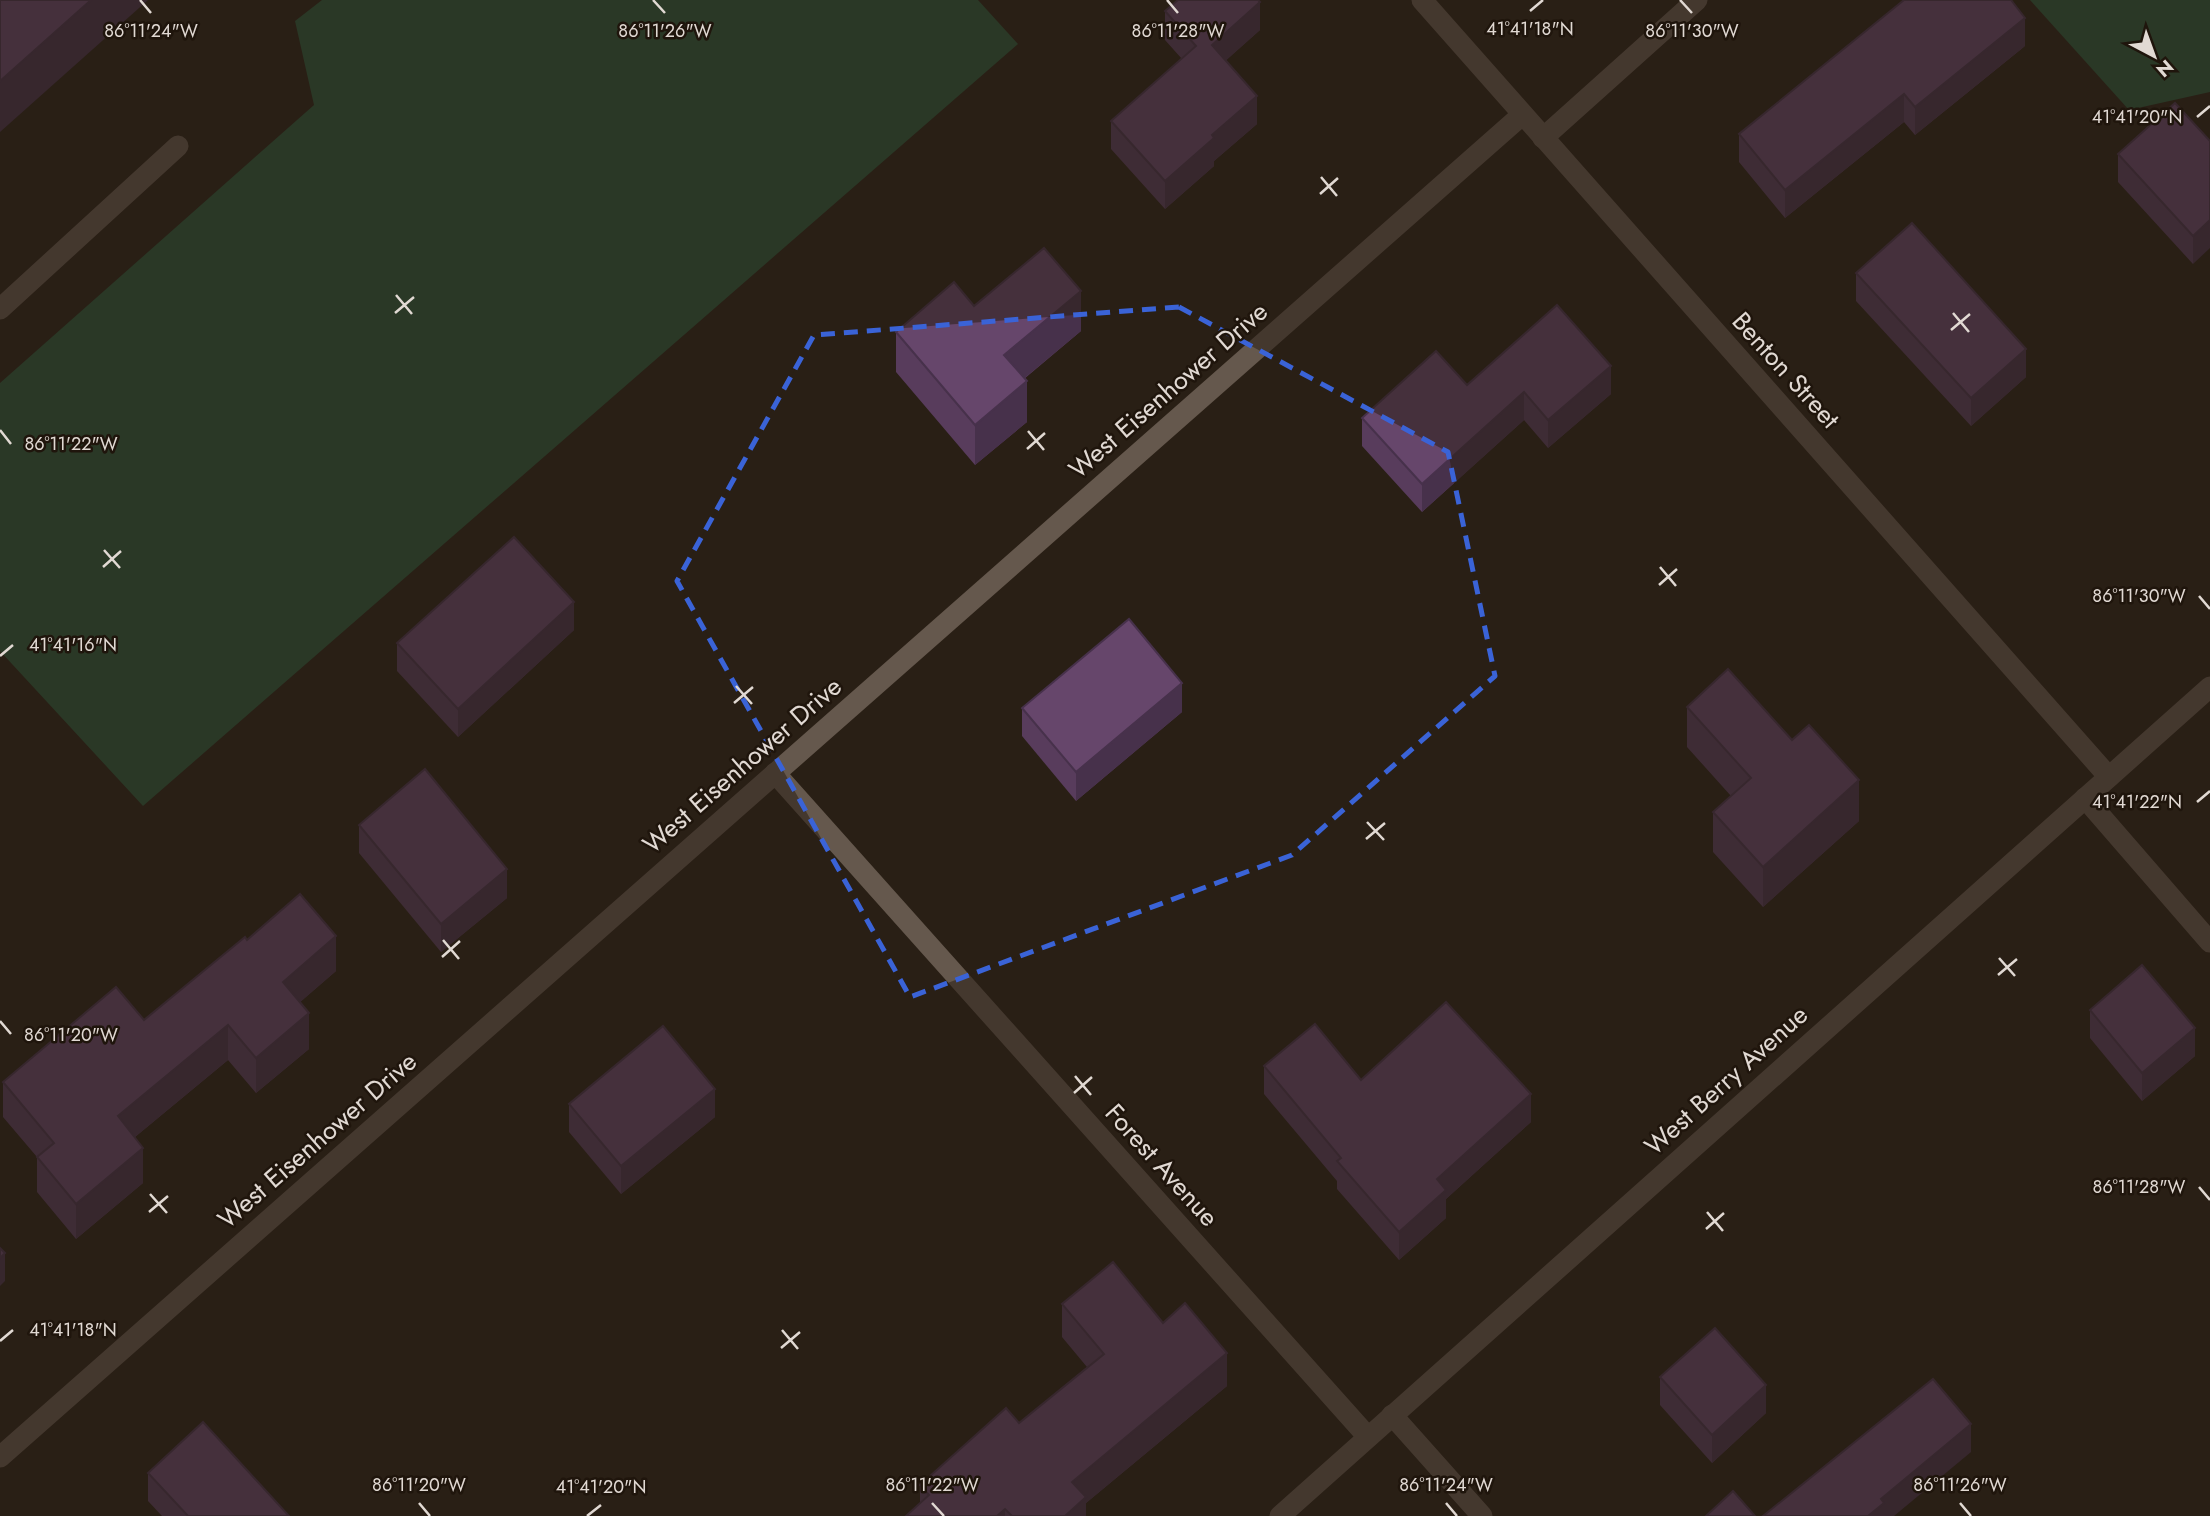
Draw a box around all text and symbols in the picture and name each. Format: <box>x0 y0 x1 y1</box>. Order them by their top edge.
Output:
text: 41°41'18"N <box>1486 16 1574 42</box>
text: 86°11'24"W <box>104 18 198 44</box>
text: 86°11'26"W <box>618 18 712 44</box>
text: 86°11'28"W <box>1132 18 1225 44</box>
text: 86°11'30"W <box>1645 18 1739 44</box>
north arrow <box>2119 21 2189 91</box>
text: N <box>2150 53 2179 84</box>
text: 41°41'20"N <box>2092 104 2182 130</box>
street label: West Eisenhower Drive <box>1060 293 1276 487</box>
street label: Benton Street <box>1723 303 1849 437</box>
text: 86°11'22"W <box>24 431 118 457</box>
text: 86°11'30"W <box>2092 583 2186 609</box>
text: 41°41'16"N <box>29 632 117 658</box>
street label: West Eisenhower Drive <box>634 668 850 862</box>
text: 41°41'22"N <box>2092 789 2182 815</box>
street label: West Berry Avenue <box>1636 996 1816 1164</box>
text: 86°11'20"W <box>24 1022 118 1048</box>
street label: West Eisenhower Drive <box>209 1043 425 1237</box>
street label: Forest Avenue <box>1096 1095 1228 1235</box>
text: 86°11'28"W <box>2093 1174 2186 1200</box>
text: 41°41'18"N <box>29 1317 117 1343</box>
text: 86°11'20"W <box>372 1472 466 1498</box>
text: 86°11'22"W <box>885 1472 979 1498</box>
text: 86°11'24"W <box>1399 1472 1493 1498</box>
text: 86°11'26"W <box>1913 1472 2007 1498</box>
text: 41°41'20"N <box>556 1474 646 1500</box>

